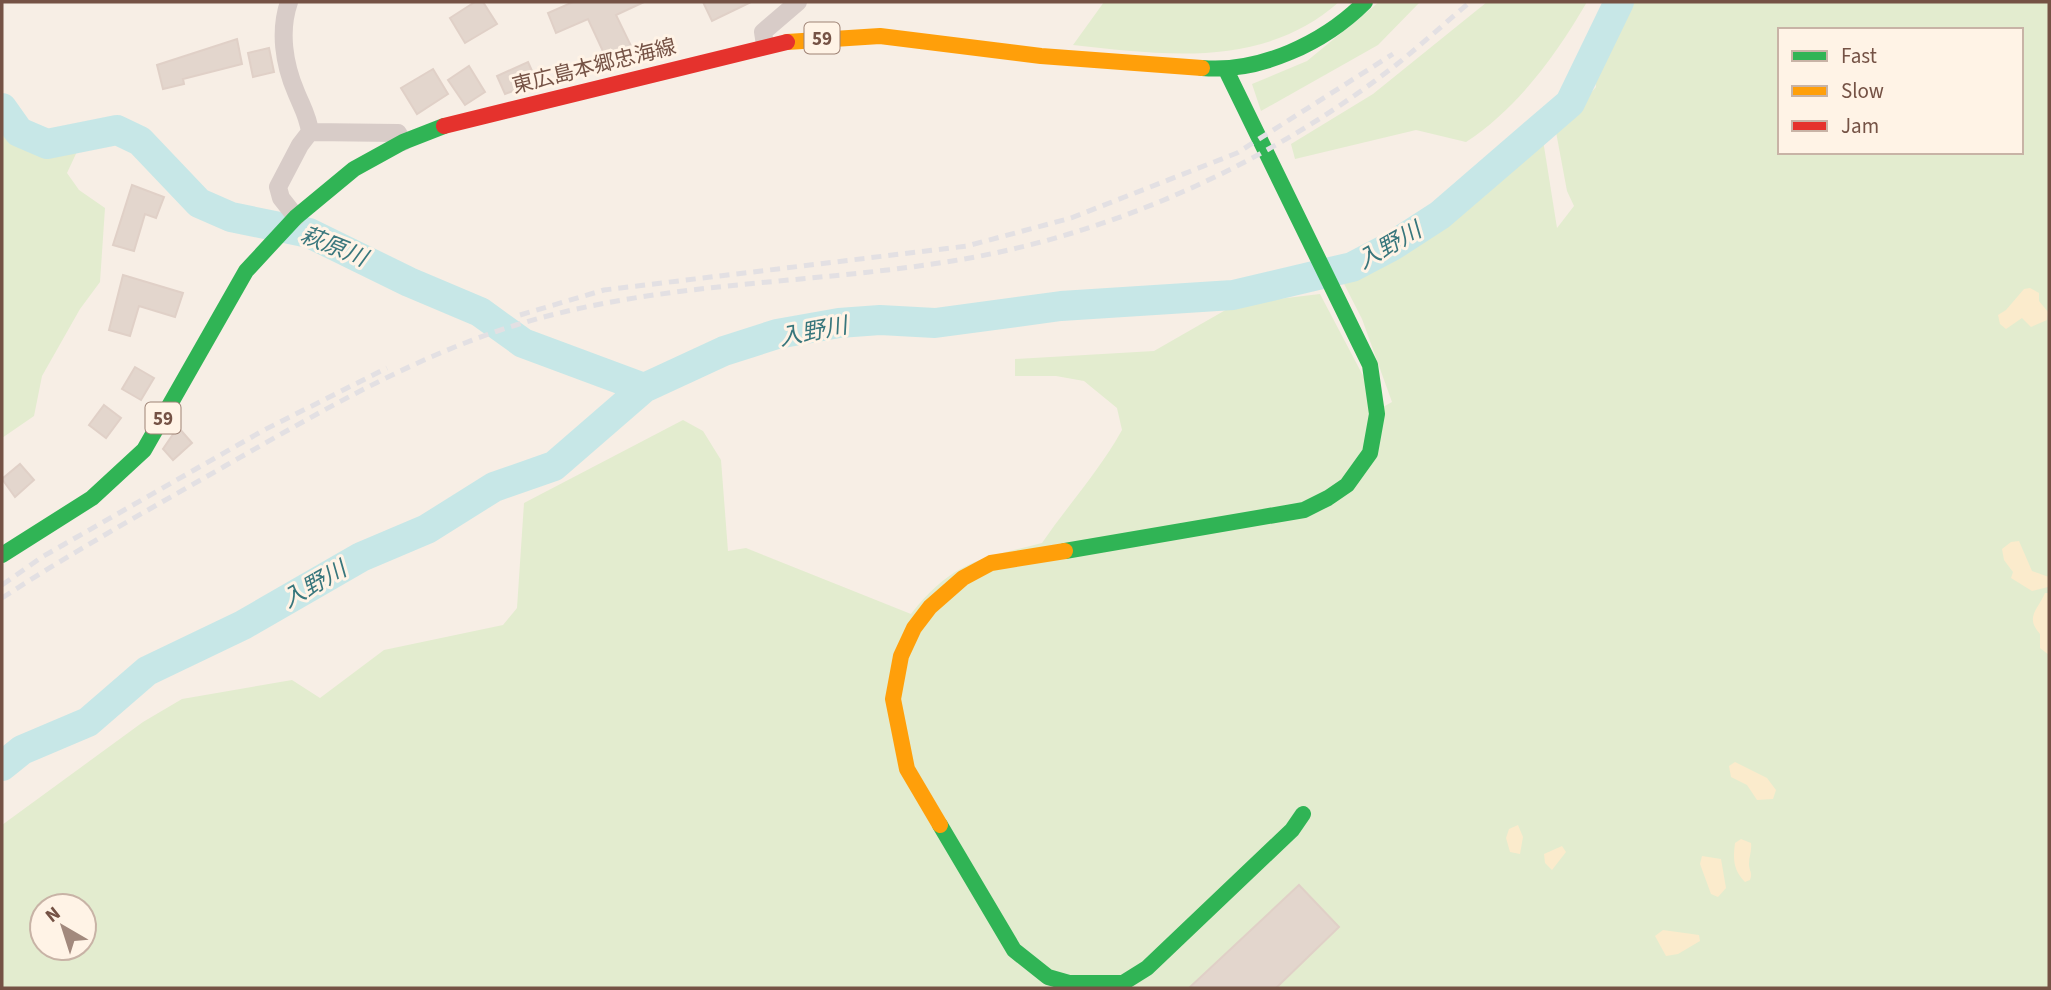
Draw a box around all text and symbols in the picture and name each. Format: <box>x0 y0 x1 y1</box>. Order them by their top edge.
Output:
road number: 59 <box>804 22 840 54</box>
legend <box>1778 28 2023 154</box>
street label: 東広島本郷忠海線 <box>509 31 679 101</box>
text: Fast <box>1841 41 1877 71</box>
text: Slow <box>1841 76 1884 106</box>
text: Jam <box>1841 111 1879 141</box>
water label: 入野川 <box>1351 212 1430 277</box>
water label: 萩原川 <box>296 218 375 276</box>
water label: 入野川 <box>776 308 853 354</box>
road number: 59 <box>146 402 180 434</box>
water label: 入野川 <box>276 551 355 616</box>
north arrow <box>28 892 98 962</box>
text: N <box>40 900 67 929</box>

